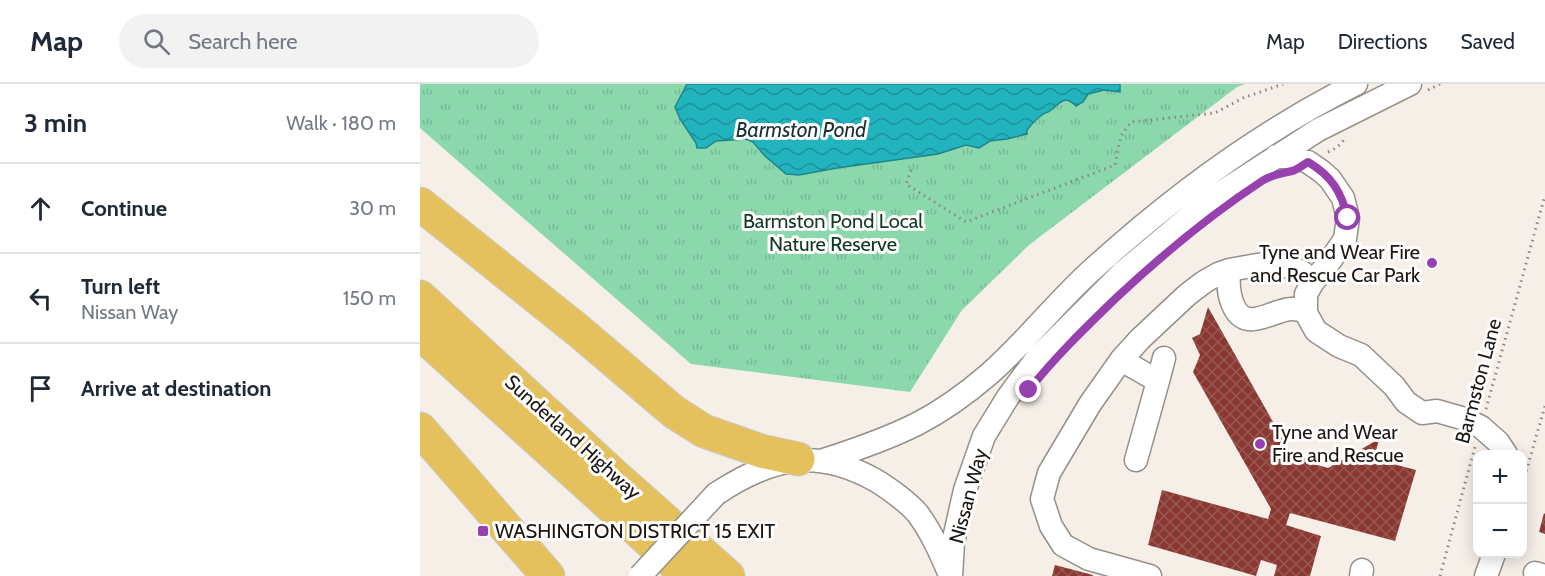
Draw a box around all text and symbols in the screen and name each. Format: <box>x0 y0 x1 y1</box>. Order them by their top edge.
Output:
search box <box>119 14 539 68</box>
text: Map <box>30 24 83 58</box>
icon: search <box>140 25 173 58</box>
text: Search here <box>188 28 297 55</box>
text: Map <box>1266 29 1305 54</box>
text: Directions <box>1338 29 1427 54</box>
text: Saved <box>1460 29 1515 54</box>
text: 3 min <box>24 107 87 139</box>
text: Walk · 180 m <box>286 111 396 135</box>
water label: Barmston Pond <box>736 117 867 142</box>
icon: ahead <box>24 192 57 225</box>
text: Continue <box>81 195 167 222</box>
text: 30 m <box>349 196 396 220</box>
route start <box>1334 204 1360 230</box>
park label: Barmston Pond Local Nature Reserve <box>743 209 923 256</box>
place label: Tyne and Wear Fire and Rescue Car Park <box>1250 240 1420 287</box>
marker: Tyne and Wear Fire and Rescue Car Park <box>1425 256 1439 270</box>
text: Turn left <box>81 273 160 300</box>
icon: left <box>24 282 57 315</box>
text: 150 m <box>343 286 396 310</box>
text: Nissan Way <box>81 300 178 324</box>
street label: Barmston Lane <box>1450 316 1506 446</box>
street label: Sunderland Highway <box>500 370 646 504</box>
icon: arrive <box>24 372 57 405</box>
text: Arrive at destination <box>81 375 271 402</box>
route end <box>1015 376 1041 402</box>
place label: Tyne and Wear Fire and Rescue <box>1272 420 1404 467</box>
marker: Tyne and Wear Fire and Rescue <box>1253 437 1267 451</box>
street label: Nissan Way <box>944 446 992 546</box>
map controls <box>1473 450 1527 558</box>
button: + <box>1473 450 1527 504</box>
button: − <box>1473 504 1527 558</box>
place label: WASHINGTON DISTRICT 15 EXIT <box>495 519 775 543</box>
marker: WASHINGTON DISTRICT 15 EXIT <box>476 524 490 538</box>

